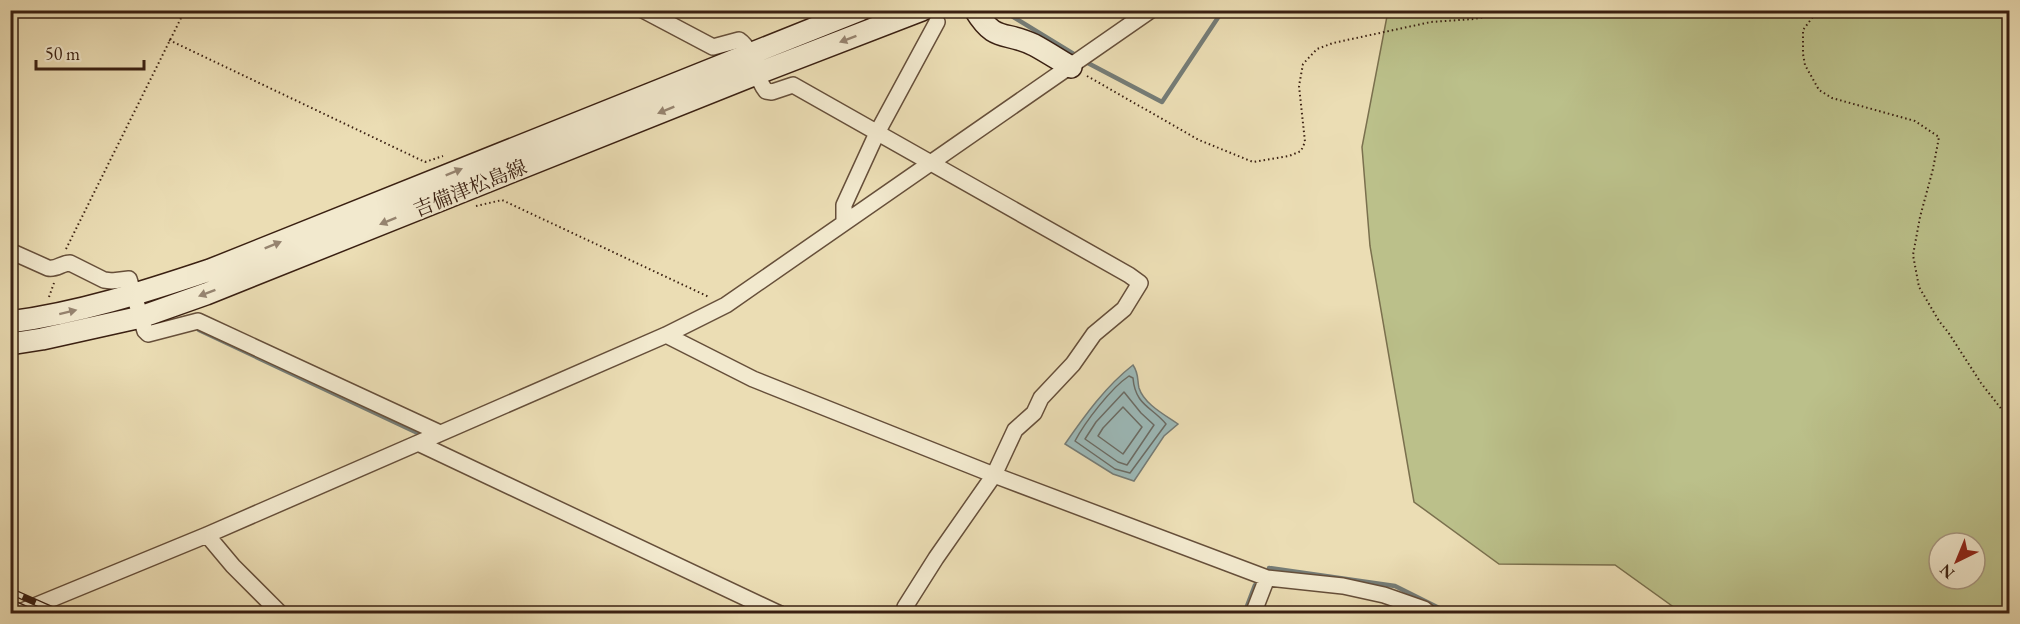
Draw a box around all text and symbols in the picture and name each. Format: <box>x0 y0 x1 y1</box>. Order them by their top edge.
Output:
scale bar <box>36 33 144 71</box>
one-way arrow <box>839 35 857 44</box>
text: 50 m <box>45 42 80 65</box>
one-way arrow <box>657 105 675 115</box>
street label: 吉備津松島線 <box>409 153 531 223</box>
one-way arrow <box>445 167 463 176</box>
one-way arrow <box>378 216 396 226</box>
one-way arrow <box>264 240 282 249</box>
one-way arrow <box>197 289 215 299</box>
one-way arrow <box>59 306 77 316</box>
north arrow <box>1927 531 1987 591</box>
text: N <box>1935 559 1959 584</box>

